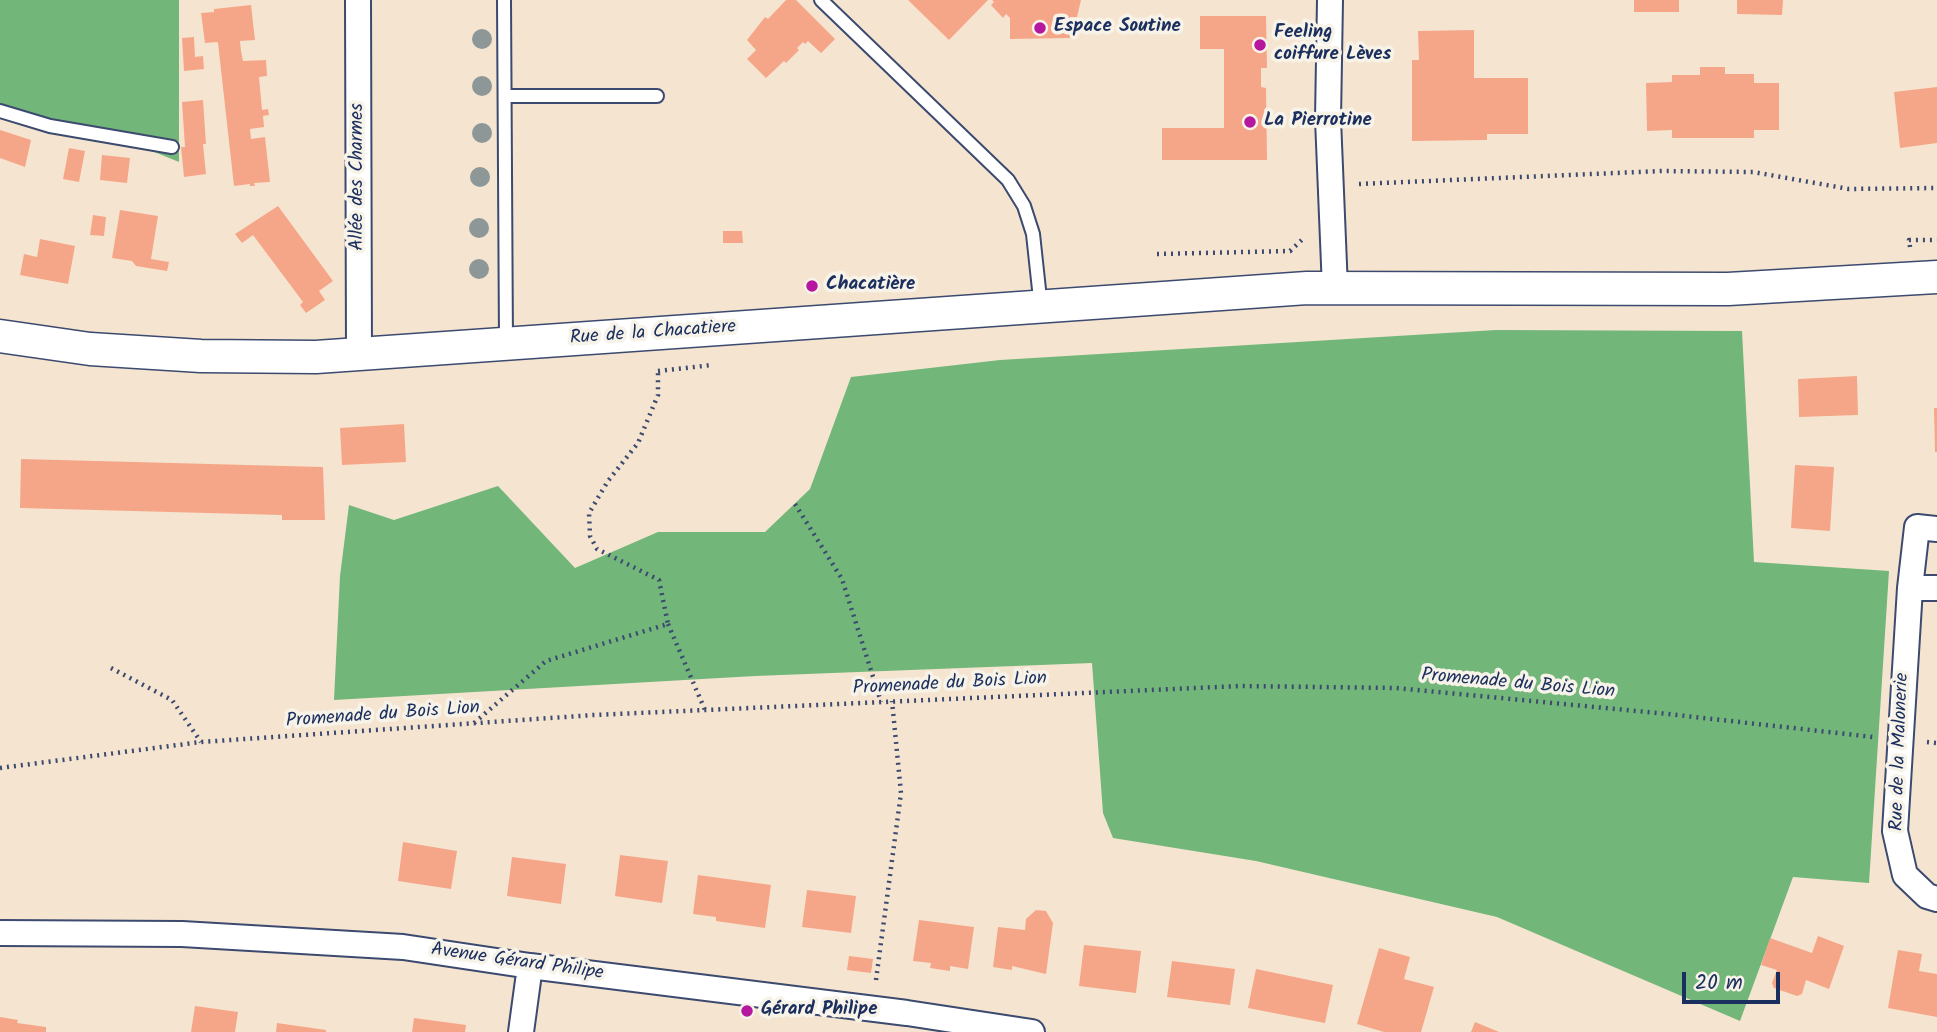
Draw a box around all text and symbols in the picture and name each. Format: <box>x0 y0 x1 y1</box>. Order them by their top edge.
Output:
place label: Espace Soutine <box>1054 17 1181 39</box>
marker: Espace Soutine <box>1032 20 1048 36</box>
place label: Feeling coiffure Lèves <box>1274 23 1391 67</box>
marker: Feeling coiffure Lèves <box>1252 37 1268 53</box>
street label: Allée des Charmes <box>348 103 370 251</box>
place label: La Pierrotine <box>1264 111 1372 133</box>
marker: La Pierrotine <box>1242 114 1258 130</box>
place label: Chacatière <box>826 275 915 297</box>
marker: Chacatière <box>804 278 820 294</box>
street label: Rue de la Chacatiere <box>569 317 737 351</box>
street label: Promenade du Bois Lion <box>1420 665 1616 705</box>
street label: Promenade du Bois Lion <box>852 669 1048 701</box>
street label: Rue de la Malonerie <box>1887 672 1915 832</box>
street label: Promenade du Bois Lion <box>285 698 481 734</box>
street label: Avenue Gérard Philipe <box>429 940 605 986</box>
scale bar <box>1685 958 1783 1002</box>
text: 20 m <box>1695 967 1743 1000</box>
place label: Gérard Philipe <box>761 1000 878 1022</box>
marker: Gérard Philipe <box>739 1003 755 1019</box>

